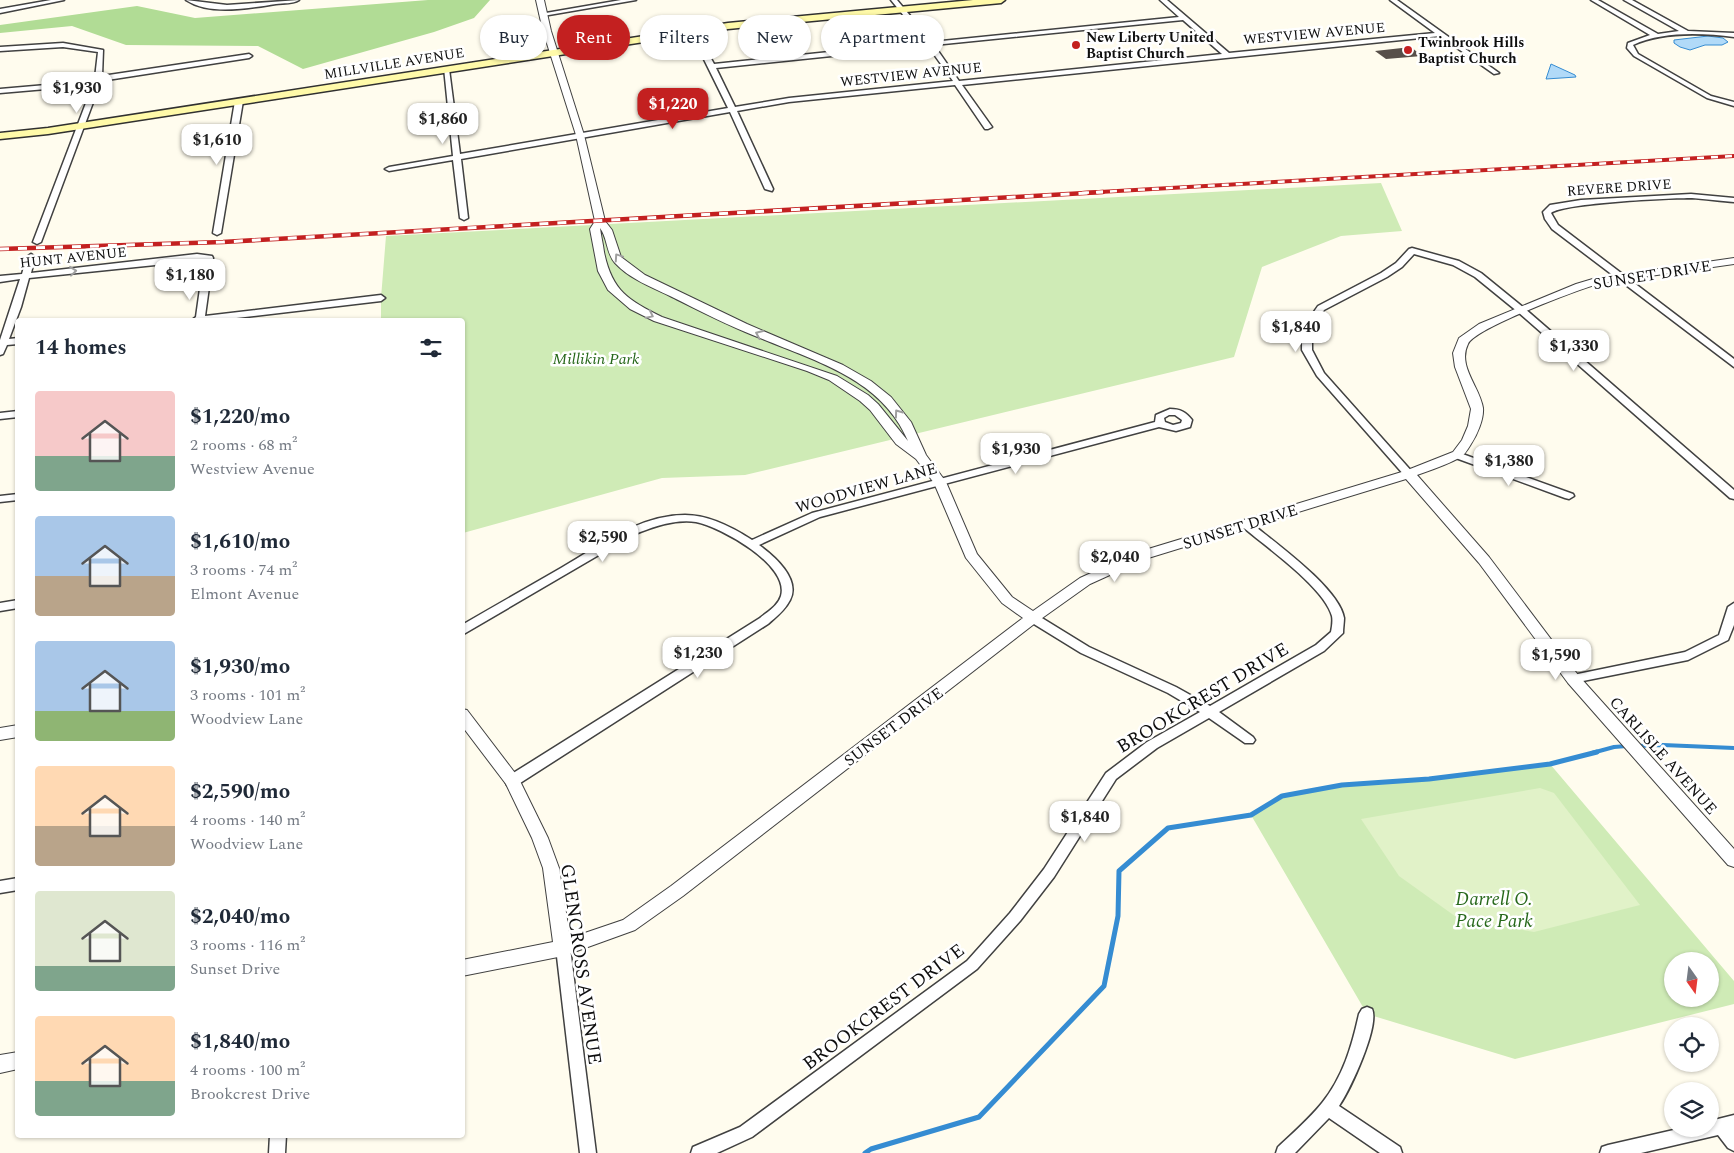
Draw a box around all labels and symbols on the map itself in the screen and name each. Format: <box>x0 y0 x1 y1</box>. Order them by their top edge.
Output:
street label: WESTVIEW AVENUE <box>1242 17 1386 50</box>
place label: New Liberty United Baptist Church <box>1086 27 1214 64</box>
place label: Twinbrook Hills Baptist Church <box>1418 32 1524 69</box>
marker: New Liberty United Baptist Church <box>1070 39 1082 51</box>
street label: MILLVILLE AVENUE <box>322 42 466 85</box>
marker: Twinbrook Hills Baptist Church <box>1402 44 1414 56</box>
street label: WESTVIEW AVENUE <box>839 57 983 92</box>
pin: $1,930 <box>36 72 118 114</box>
pin: $1,220 <box>632 88 714 130</box>
pin: $1,860 <box>402 102 484 145</box>
pin: $1,610 <box>176 124 258 166</box>
street label: REVERE DRIVE <box>1566 173 1672 202</box>
street label: HUNT AVENUE <box>19 241 127 274</box>
one-way arrow <box>614 253 624 262</box>
street label: SUNSET DRIVE <box>1591 254 1713 296</box>
pin: $1,180 <box>149 258 231 301</box>
one-way arrow <box>69 266 77 277</box>
one-way arrow <box>644 308 653 318</box>
pin: $1,840 <box>1255 310 1337 353</box>
one-way arrow <box>755 329 764 340</box>
pin: $1,330 <box>1533 330 1615 372</box>
park label: Millikin Park <box>553 347 640 371</box>
one-way arrow <box>895 409 904 419</box>
pin: $1,930 <box>975 432 1057 475</box>
pin: $1,380 <box>1468 444 1550 487</box>
street label: WOODVIEW LANE <box>793 456 940 520</box>
street label: SUNSET DRIVE <box>1180 498 1301 556</box>
pin: $2,590 <box>562 520 644 563</box>
pin: $2,040 <box>1074 540 1156 583</box>
street label: BROOKCREST DRIVE <box>1111 635 1294 761</box>
pin: $1,230 <box>657 636 739 679</box>
pin: $1,590 <box>1515 638 1597 681</box>
street label: SUNSET DRIVE <box>839 681 949 772</box>
street label: CARLISLE AVENUE <box>1604 691 1723 820</box>
pin: $1,840 <box>1044 800 1126 843</box>
street label: GLENCROSS AVENUE <box>552 862 609 1066</box>
park label: Darrell O. Pace Park <box>1455 885 1533 936</box>
street label: BROOKCREST DRIVE <box>797 937 971 1078</box>
north arrow <box>1664 952 1719 1008</box>

